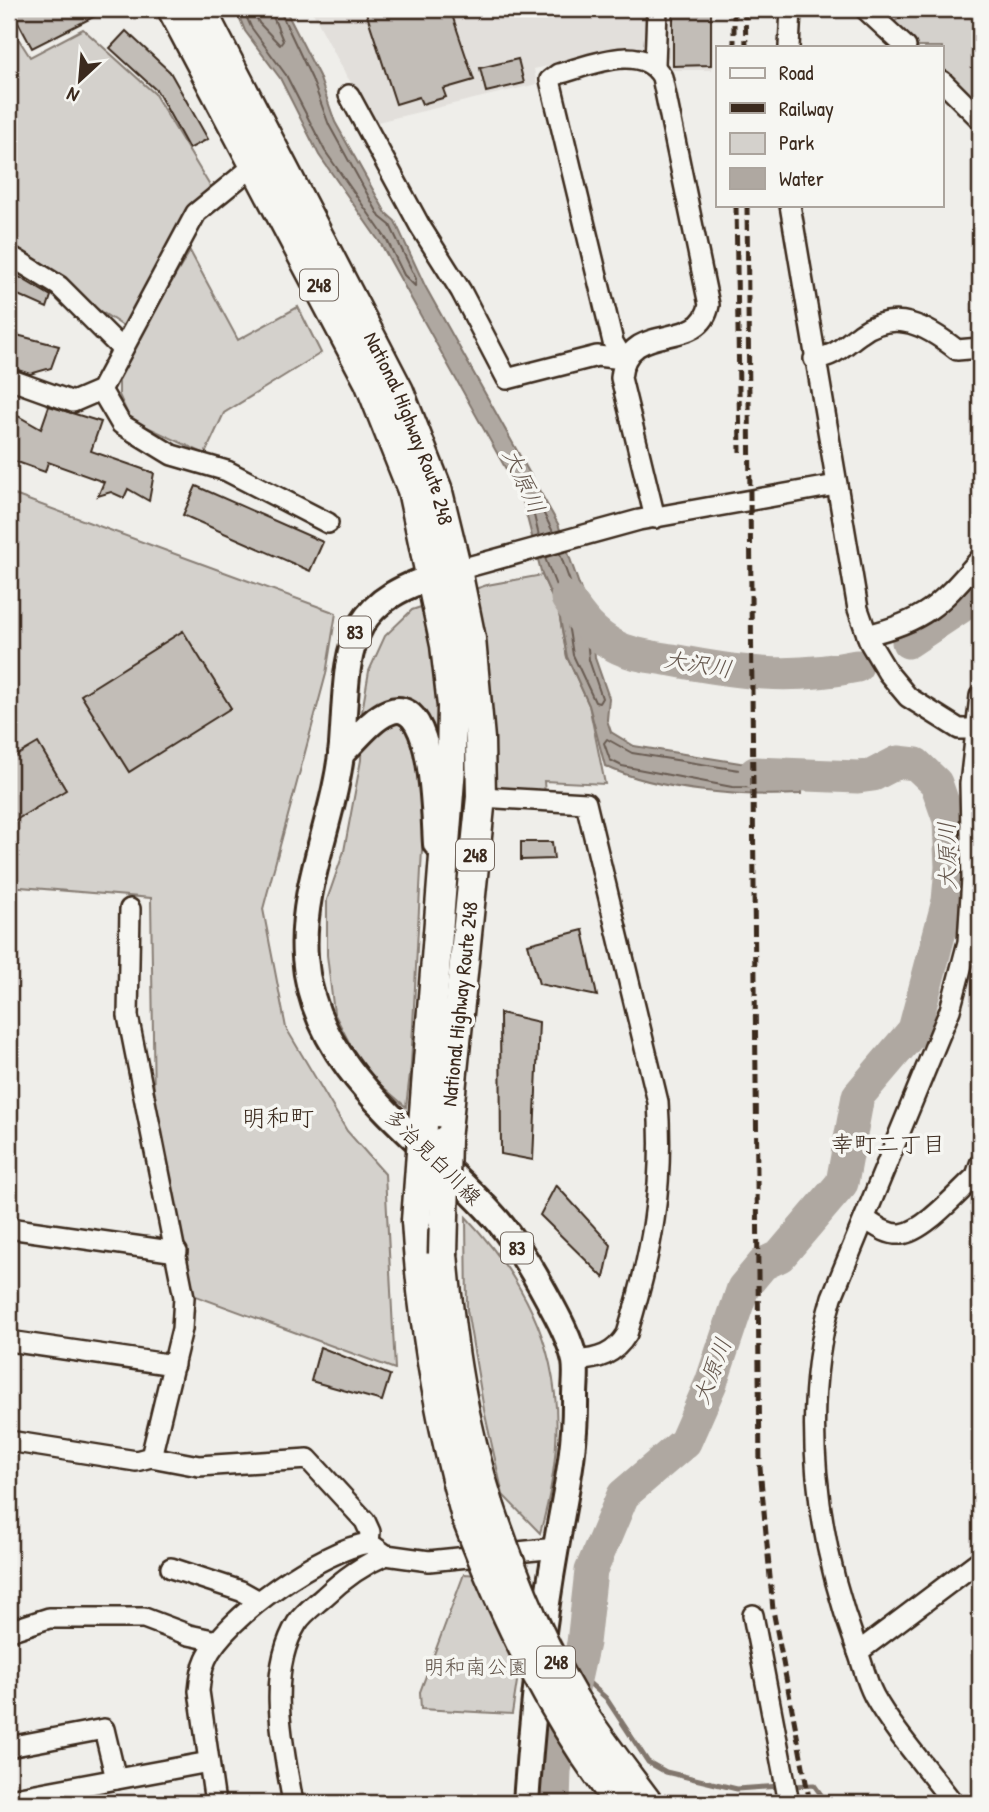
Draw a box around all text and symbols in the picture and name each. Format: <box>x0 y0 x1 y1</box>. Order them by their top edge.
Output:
north arrow <box>46 46 116 116</box>
legend <box>716 46 944 206</box>
text: Road <box>779 58 813 87</box>
text: N <box>62 81 83 109</box>
text: Railway <box>779 94 834 123</box>
text: Park <box>779 128 814 157</box>
text: Water <box>779 164 824 193</box>
road number: 248 <box>300 270 338 300</box>
street label: National Highway Route 248 <box>357 327 460 528</box>
water label: 大原川 <box>496 443 553 519</box>
road number: 83 <box>339 617 371 648</box>
water label: 大沢川 <box>662 643 735 684</box>
water label: 大原川 <box>930 821 963 891</box>
road number: 248 <box>456 840 494 870</box>
street label: National Highway Route 248 <box>434 900 485 1108</box>
district label: 明和町 <box>242 1101 314 1133</box>
street label: 多治見白川線 <box>379 1102 488 1211</box>
district label: 幸町二丁目 <box>831 1128 946 1159</box>
road number: 83 <box>501 1232 533 1264</box>
water label: 大原川 <box>685 1333 738 1409</box>
road number: 248 <box>537 1646 575 1678</box>
park label: 明和南公園 <box>424 1652 529 1681</box>

